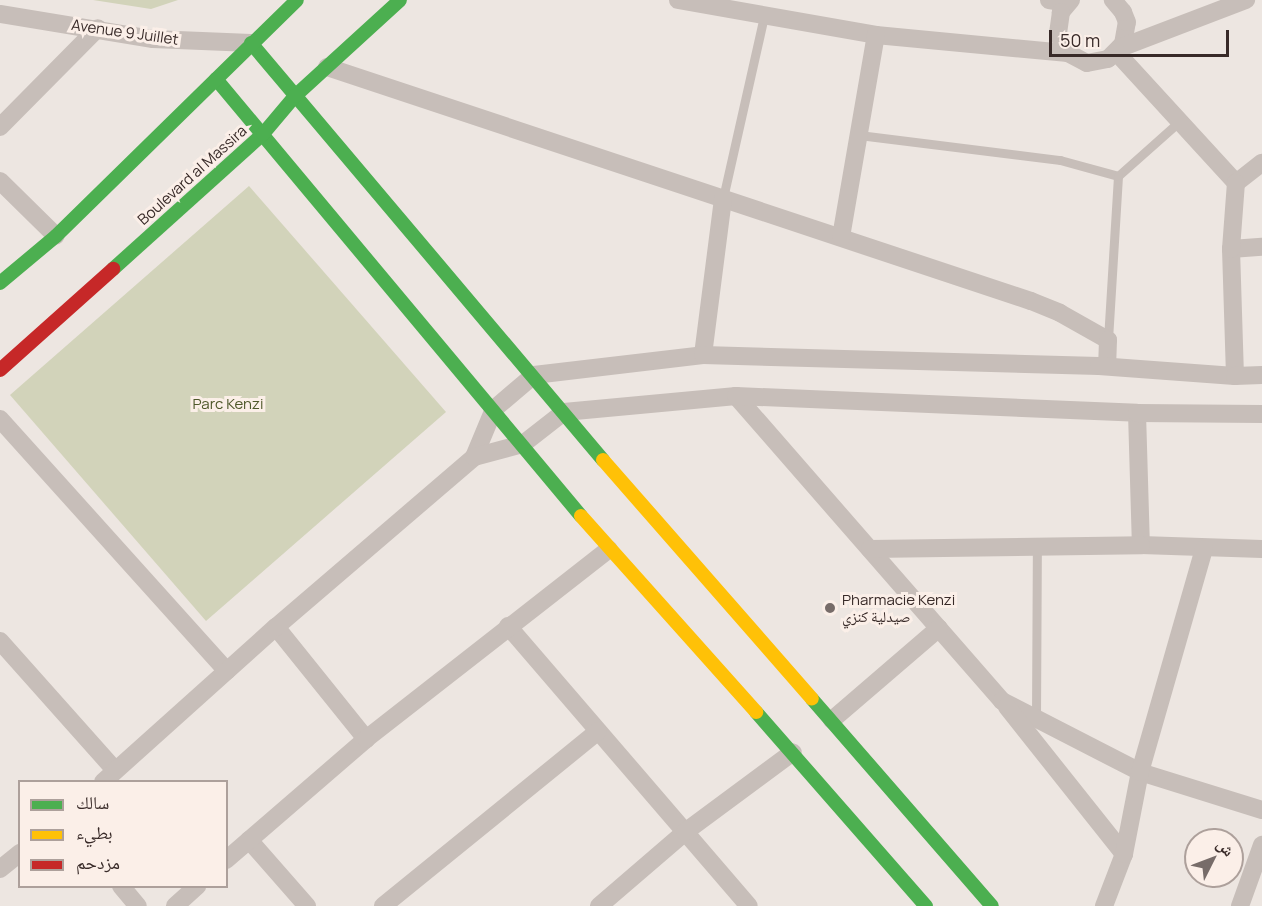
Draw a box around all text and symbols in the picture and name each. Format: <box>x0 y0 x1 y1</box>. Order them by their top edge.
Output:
street label: Avenue 9 Juillet <box>70 16 180 48</box>
scale bar <box>1052 18 1232 56</box>
text: 50 m <box>1060 28 1100 52</box>
street label: Boulevard al Massira <box>134 121 250 229</box>
park label: Parc Kenzi <box>193 395 263 413</box>
place label: Pharmacie Kenzi صيدلية كنزي <box>842 590 955 625</box>
marker: Pharmacie Kenzi صيدلية كنزي <box>823 601 837 615</box>
legend <box>18 780 228 888</box>
text: سالك <box>76 790 109 814</box>
text: بطيء <box>76 820 113 844</box>
north arrow <box>1184 828 1244 888</box>
text: ش <box>1212 834 1240 861</box>
text: مزدحم <box>76 850 120 874</box>

